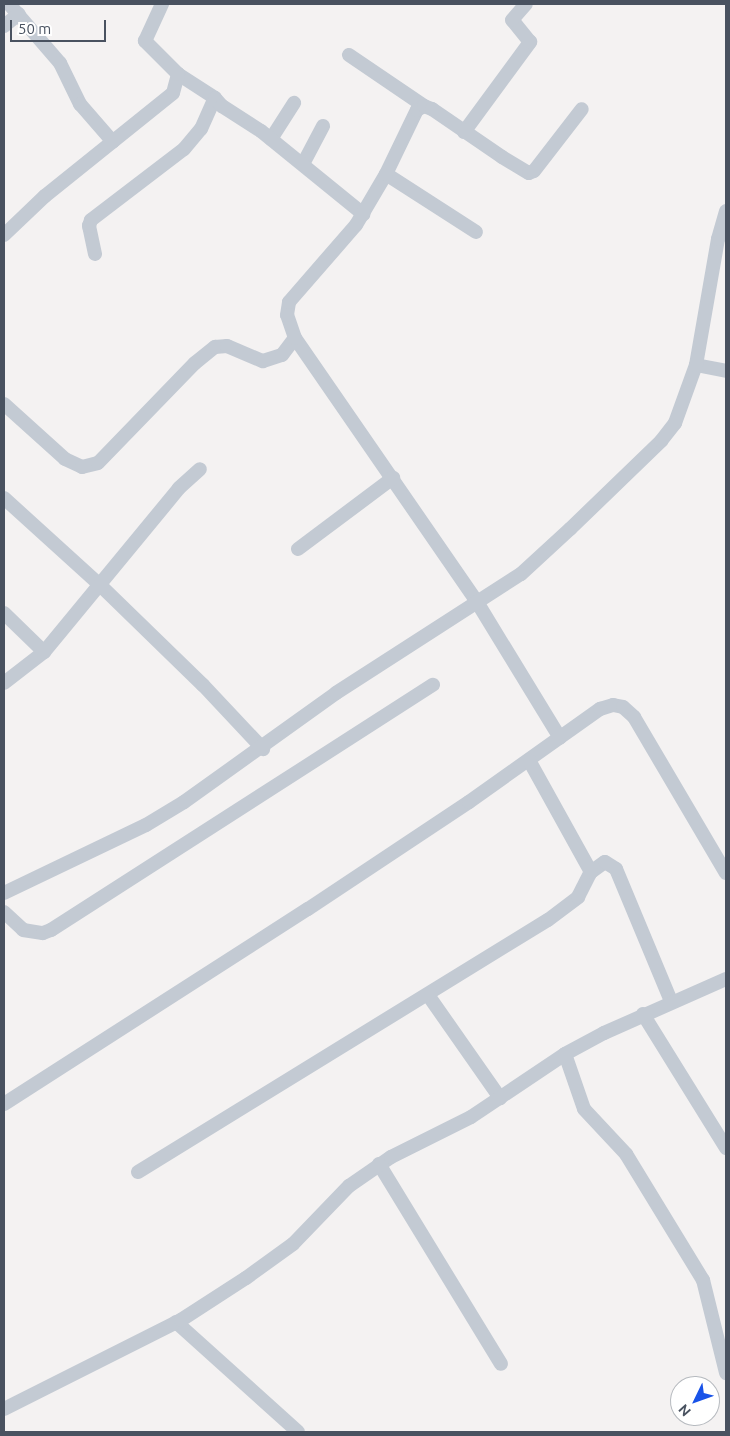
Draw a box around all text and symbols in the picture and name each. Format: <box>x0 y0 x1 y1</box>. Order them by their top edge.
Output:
scale bar <box>12 10 109 42</box>
text: 50 m <box>18 20 51 37</box>
north arrow <box>670 1376 720 1426</box>
text: N <box>675 1401 694 1420</box>

